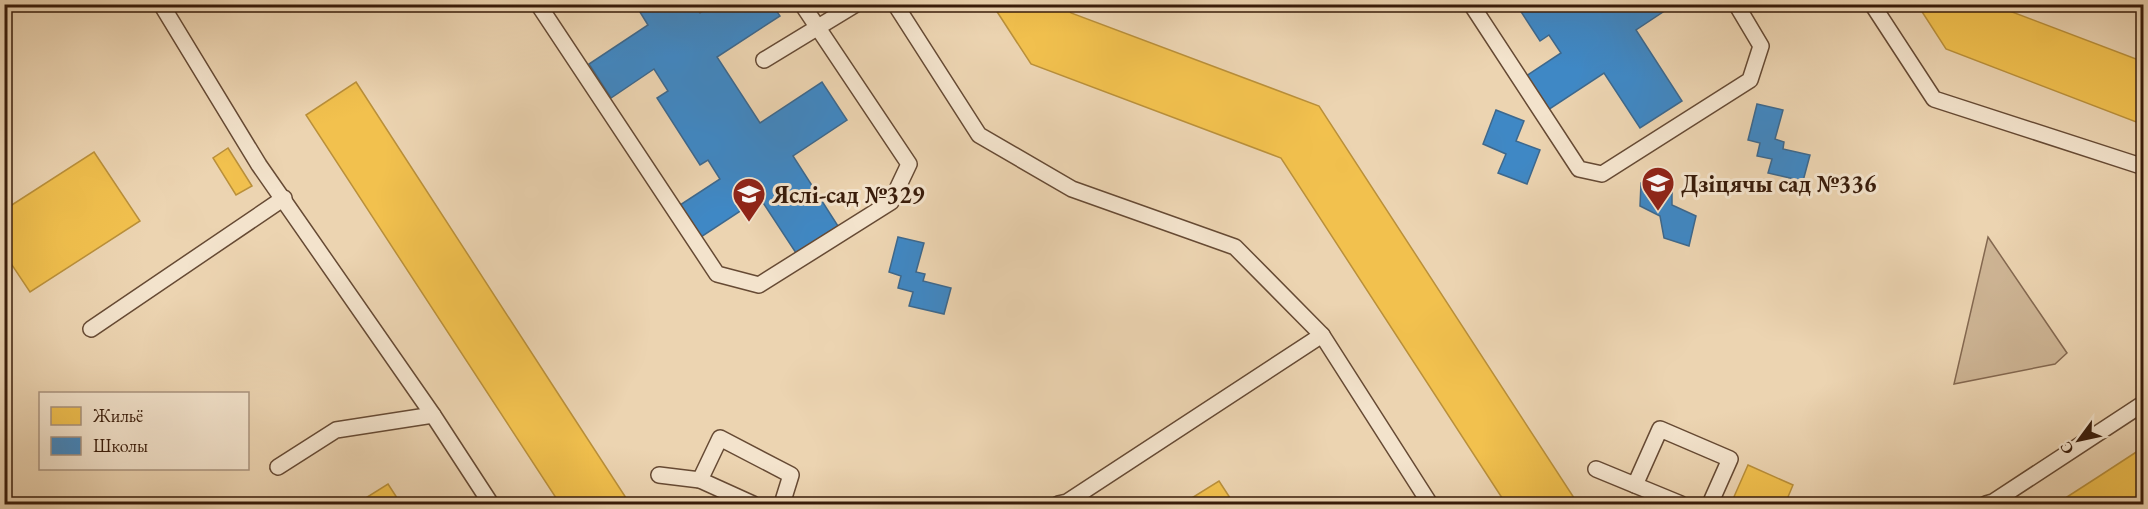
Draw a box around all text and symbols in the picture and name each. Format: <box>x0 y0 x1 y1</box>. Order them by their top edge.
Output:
school or university icon: Дзіцячы сад №336 <box>1640 165 1676 212</box>
place label: Дзіцячы сад №336 <box>1681 168 1877 199</box>
school or university icon: Яслі-сад №329 <box>731 176 767 223</box>
place label: Яслі-сад №329 <box>771 179 925 210</box>
legend <box>39 392 249 470</box>
text: Жильё <box>92 404 143 427</box>
north arrow <box>2049 410 2109 470</box>
text: Школы <box>93 434 148 457</box>
text: С <box>2055 437 2079 458</box>

